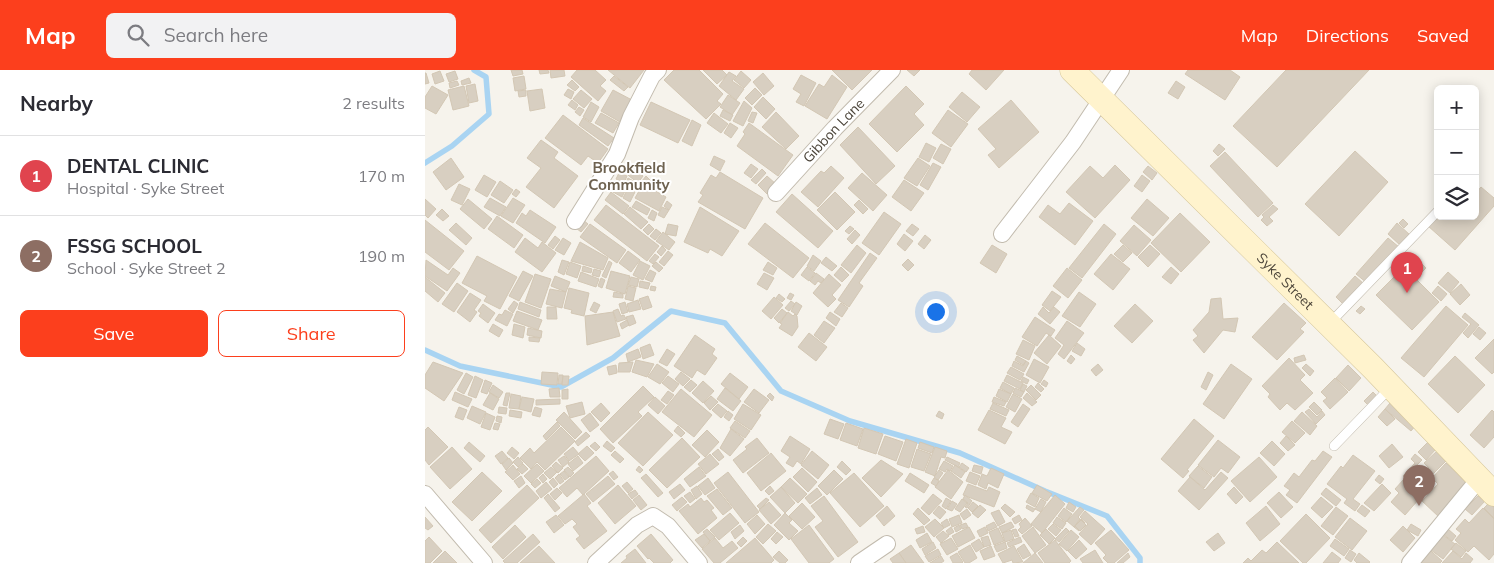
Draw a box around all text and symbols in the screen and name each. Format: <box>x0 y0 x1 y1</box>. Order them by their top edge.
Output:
search box <box>106 13 456 58</box>
text: Map <box>25 20 76 50</box>
icon: search <box>124 21 152 49</box>
text: Search here <box>164 23 268 47</box>
text: Map <box>1241 24 1278 47</box>
text: Directions <box>1306 24 1389 47</box>
text: Saved <box>1417 24 1469 47</box>
map controls <box>1434 85 1479 220</box>
button: + <box>1434 85 1479 130</box>
text: Nearby <box>20 90 93 116</box>
text: 2 results <box>342 93 405 113</box>
street label: Gibbon Lane <box>799 94 868 167</box>
button: − <box>1434 130 1479 175</box>
text: DENTAL CLINIC <box>67 154 209 178</box>
district label: Brookfield Community <box>588 158 671 194</box>
text: 1 <box>31 166 41 186</box>
text: 170 m <box>358 166 405 186</box>
button: layers <box>1434 175 1479 220</box>
text: Hospital · Syke Street <box>67 178 224 198</box>
text: FSSG SCHOOL <box>67 234 202 258</box>
text: 2 <box>31 246 41 266</box>
text: 190 m <box>358 246 405 266</box>
street label: Syke Street <box>1253 249 1318 313</box>
pin: 1 <box>1391 252 1423 293</box>
text: School · Syke Street 2 <box>67 258 226 278</box>
your location <box>923 299 949 325</box>
button: Save <box>20 310 208 357</box>
button: Share <box>218 310 405 357</box>
pin: 2 <box>1403 465 1435 506</box>

